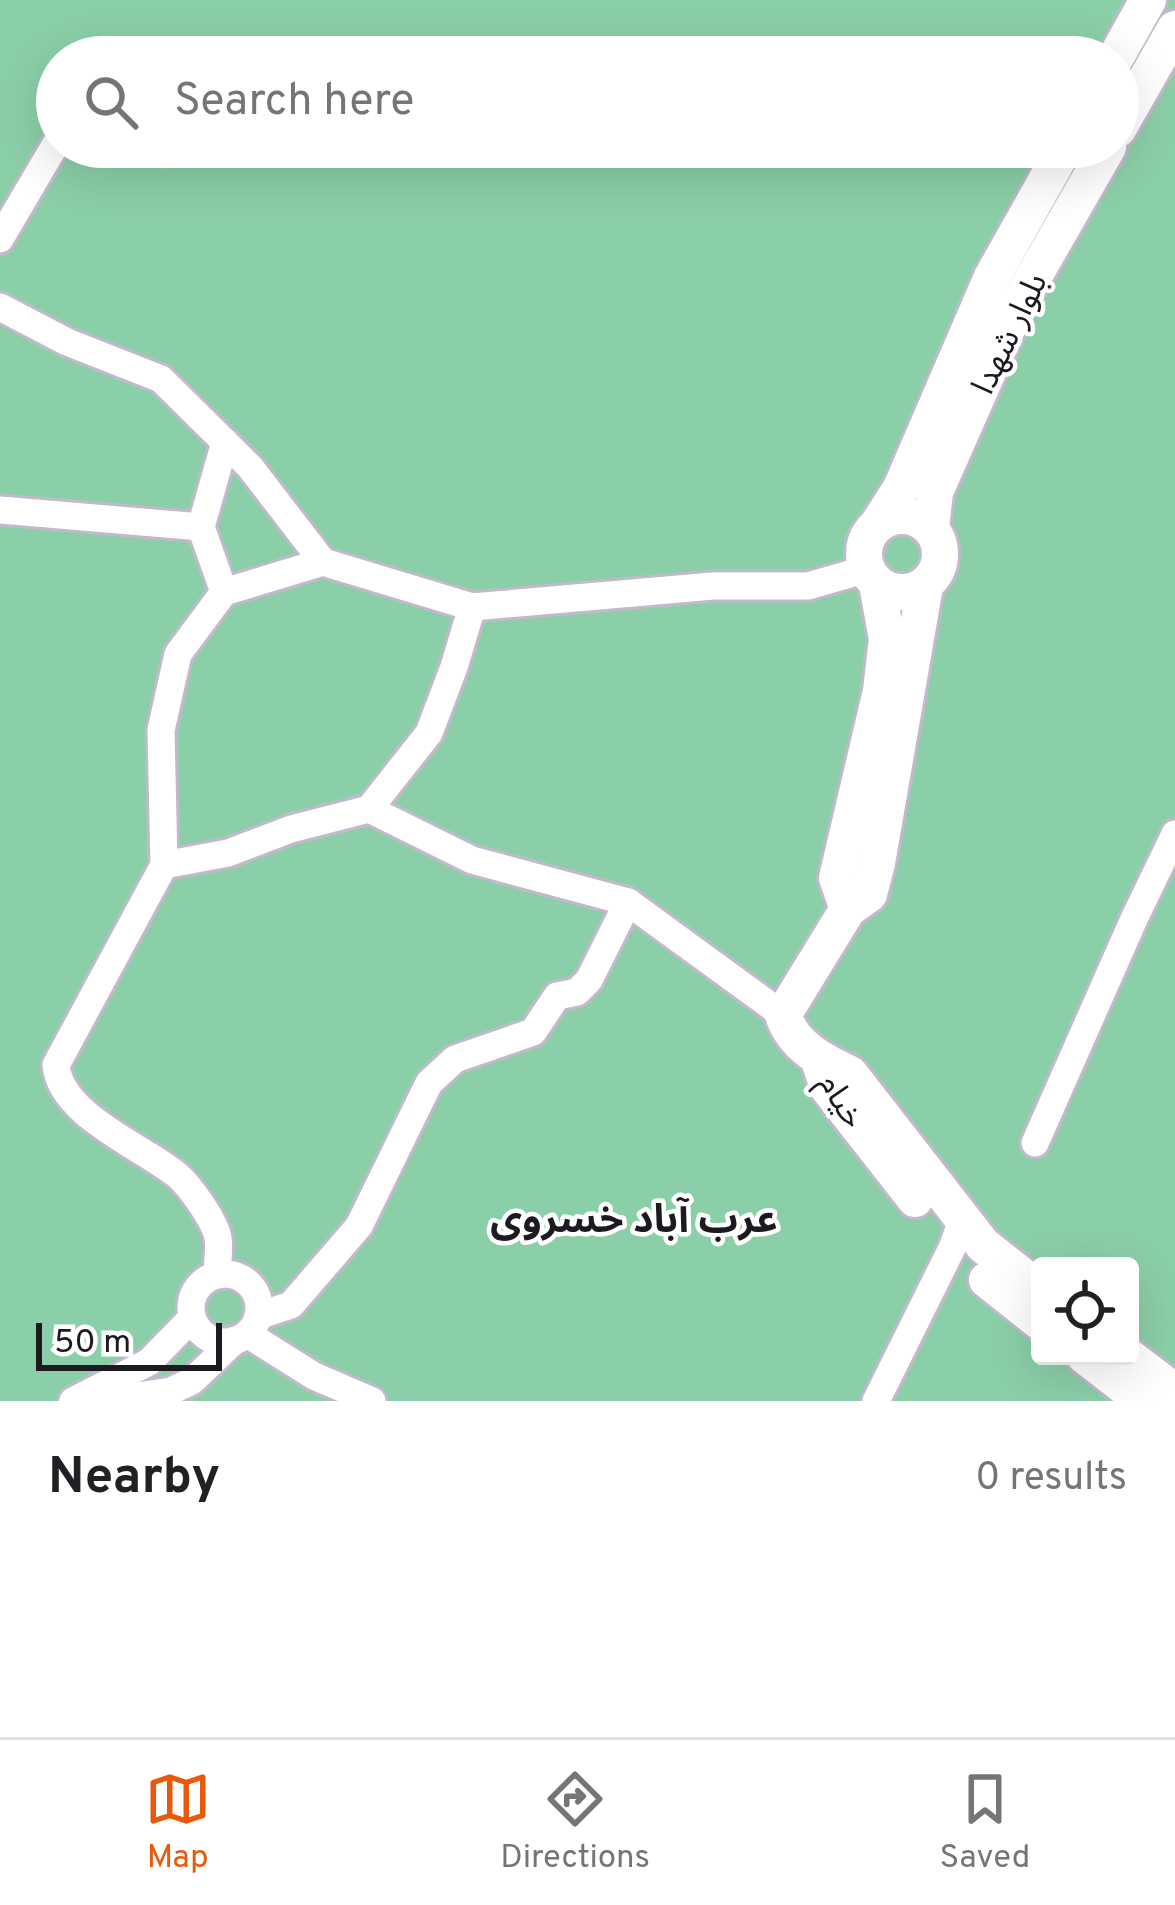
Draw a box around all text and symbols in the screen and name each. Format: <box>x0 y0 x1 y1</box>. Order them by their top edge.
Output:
search box <box>36 36 1139 168</box>
icon: search <box>78 69 144 135</box>
text: Search here <box>174 74 414 131</box>
street label: بلوار شهدا <box>964 267 1059 402</box>
street label: خیام <box>807 1067 873 1138</box>
district label: عرب آباد خسروی <box>490 1197 778 1247</box>
map controls <box>1031 1257 1139 1365</box>
button: locate <box>1031 1257 1139 1365</box>
scale bar <box>36 1317 222 1370</box>
text: 50 m <box>54 1323 131 1365</box>
text: Nearby <box>48 1447 220 1512</box>
text: 0 results <box>975 1455 1127 1504</box>
tab: Map <box>145 1766 211 1880</box>
tab: Directions <box>500 1766 650 1880</box>
tab: Saved <box>940 1766 1030 1880</box>

